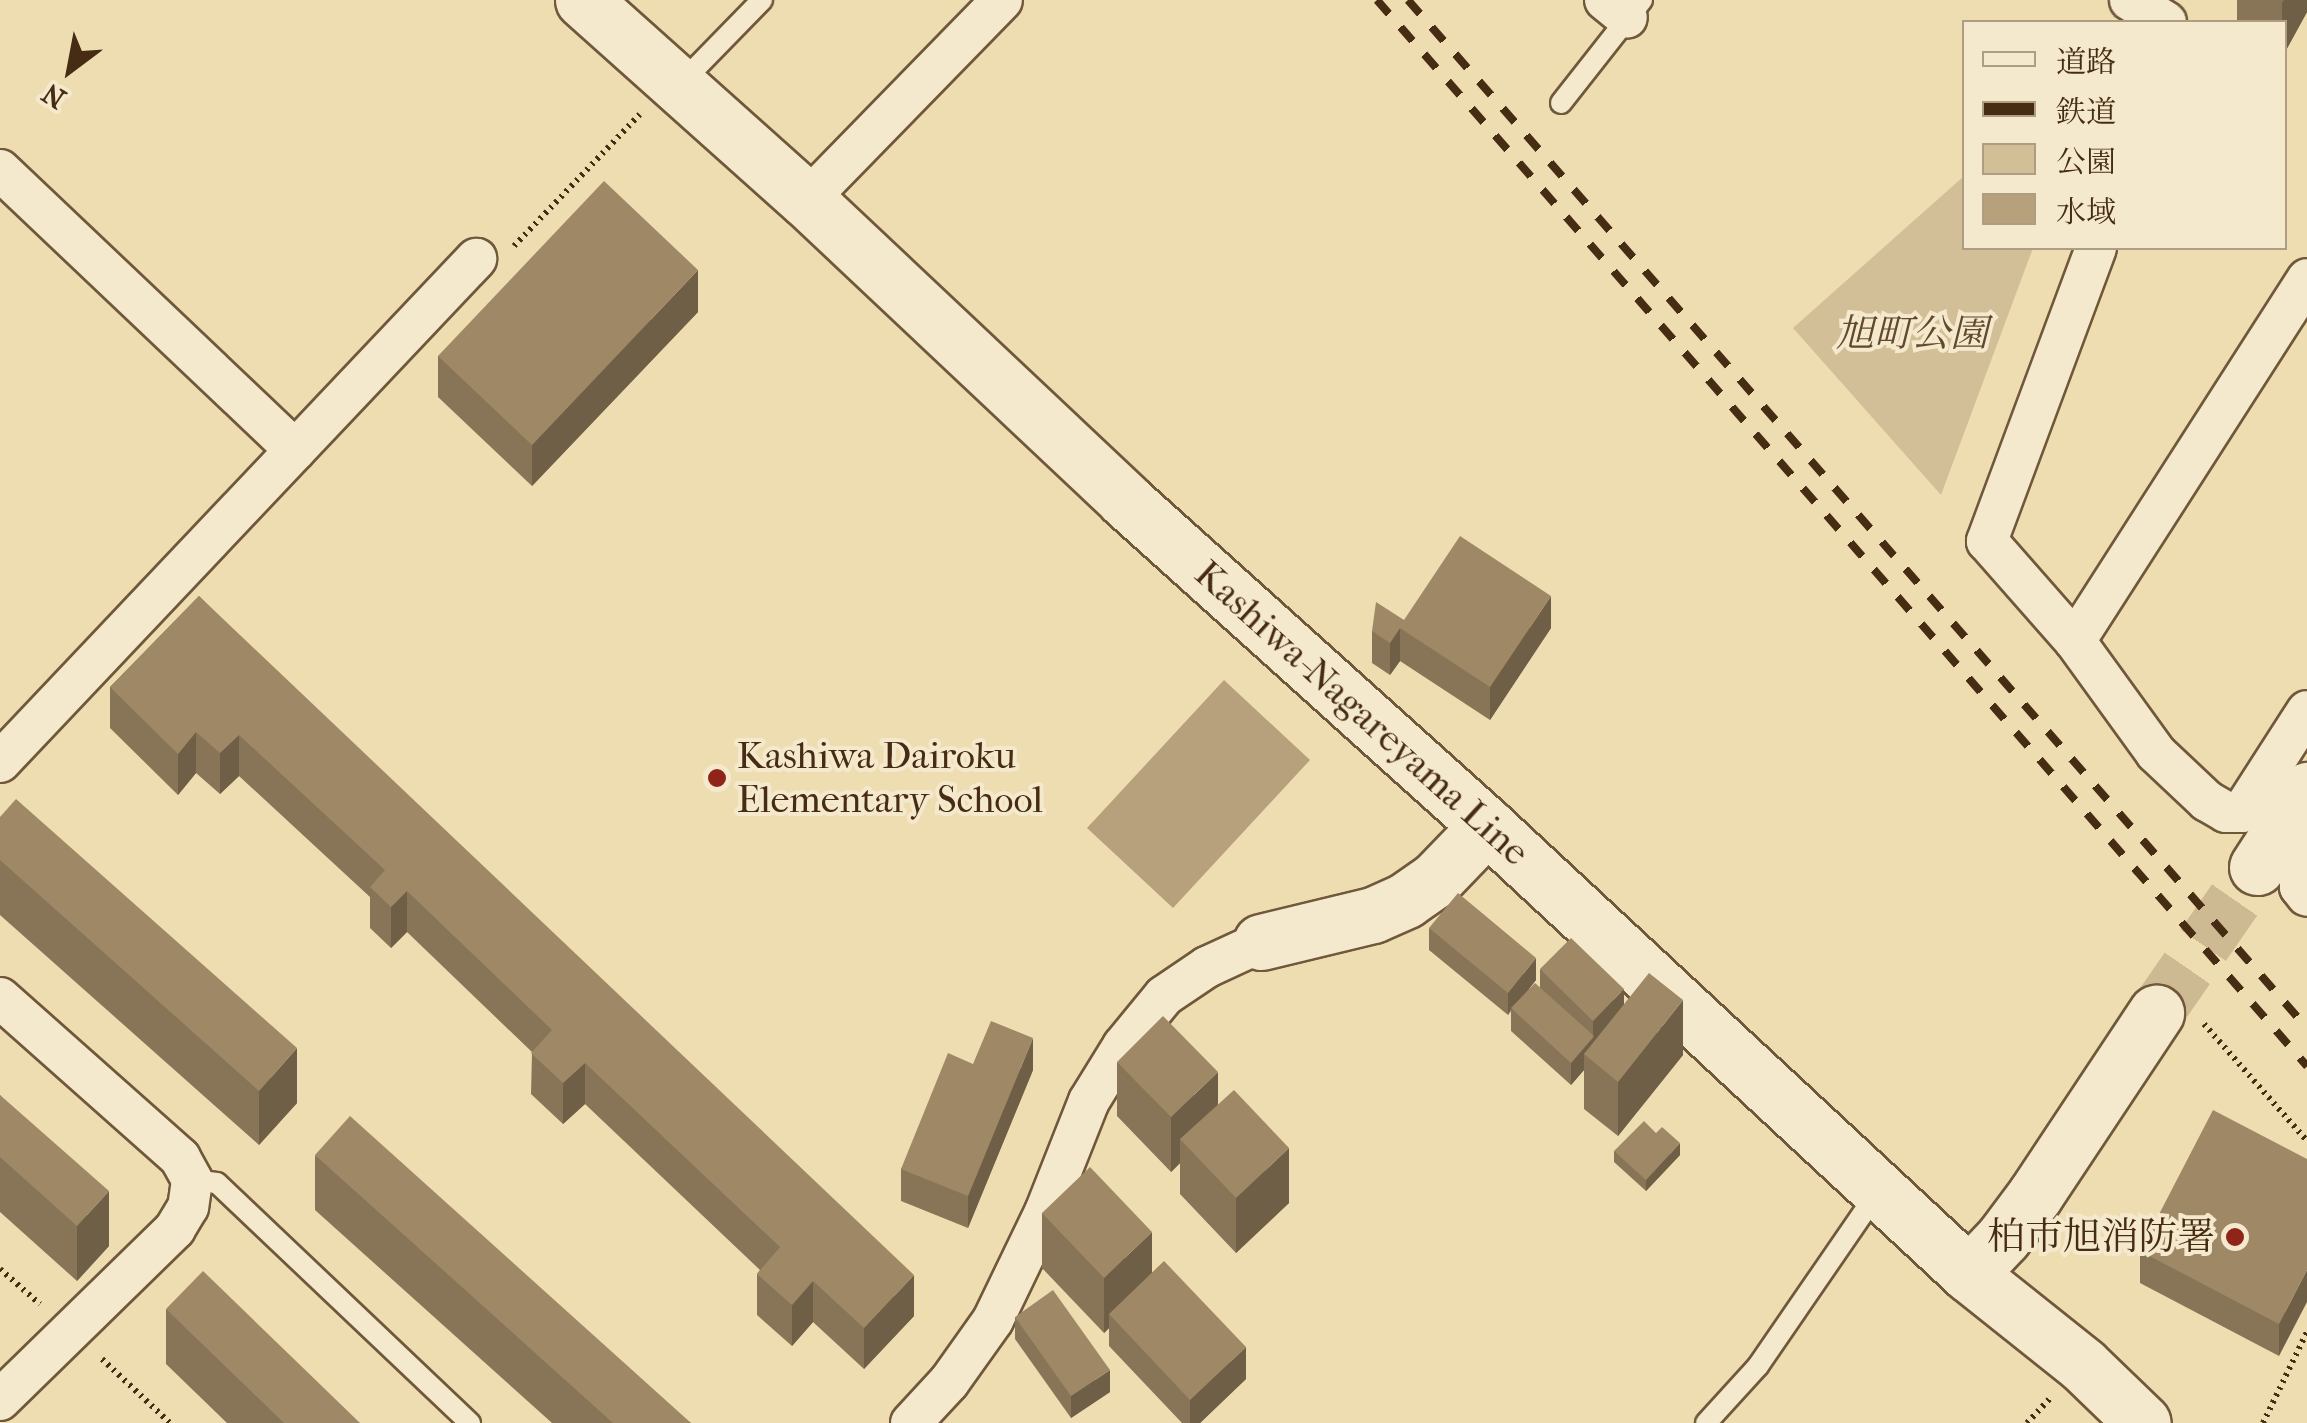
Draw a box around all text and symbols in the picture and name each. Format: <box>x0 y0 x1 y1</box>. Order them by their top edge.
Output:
north arrow <box>20 20 120 120</box>
legend <box>1962 20 2287 250</box>
text: 道路 <box>2056 45 2116 80</box>
text: N <box>36 76 72 115</box>
text: 鉄道 <box>2056 95 2116 130</box>
text: 公園 <box>2056 145 2116 180</box>
text: 水域 <box>2056 195 2116 230</box>
park label: 旭町公園 <box>1836 311 1988 357</box>
street label: Kashiwa-Nagareyama Line <box>1186 551 1538 875</box>
place label: Kashiwa Dairoku Elementary School <box>737 733 1043 822</box>
marker: Kashiwa Dairoku Elementary School <box>706 767 728 789</box>
place label: 柏市旭消防署 <box>1987 1214 2215 1260</box>
marker: 柏市旭消防署 <box>2224 1226 2246 1248</box>

